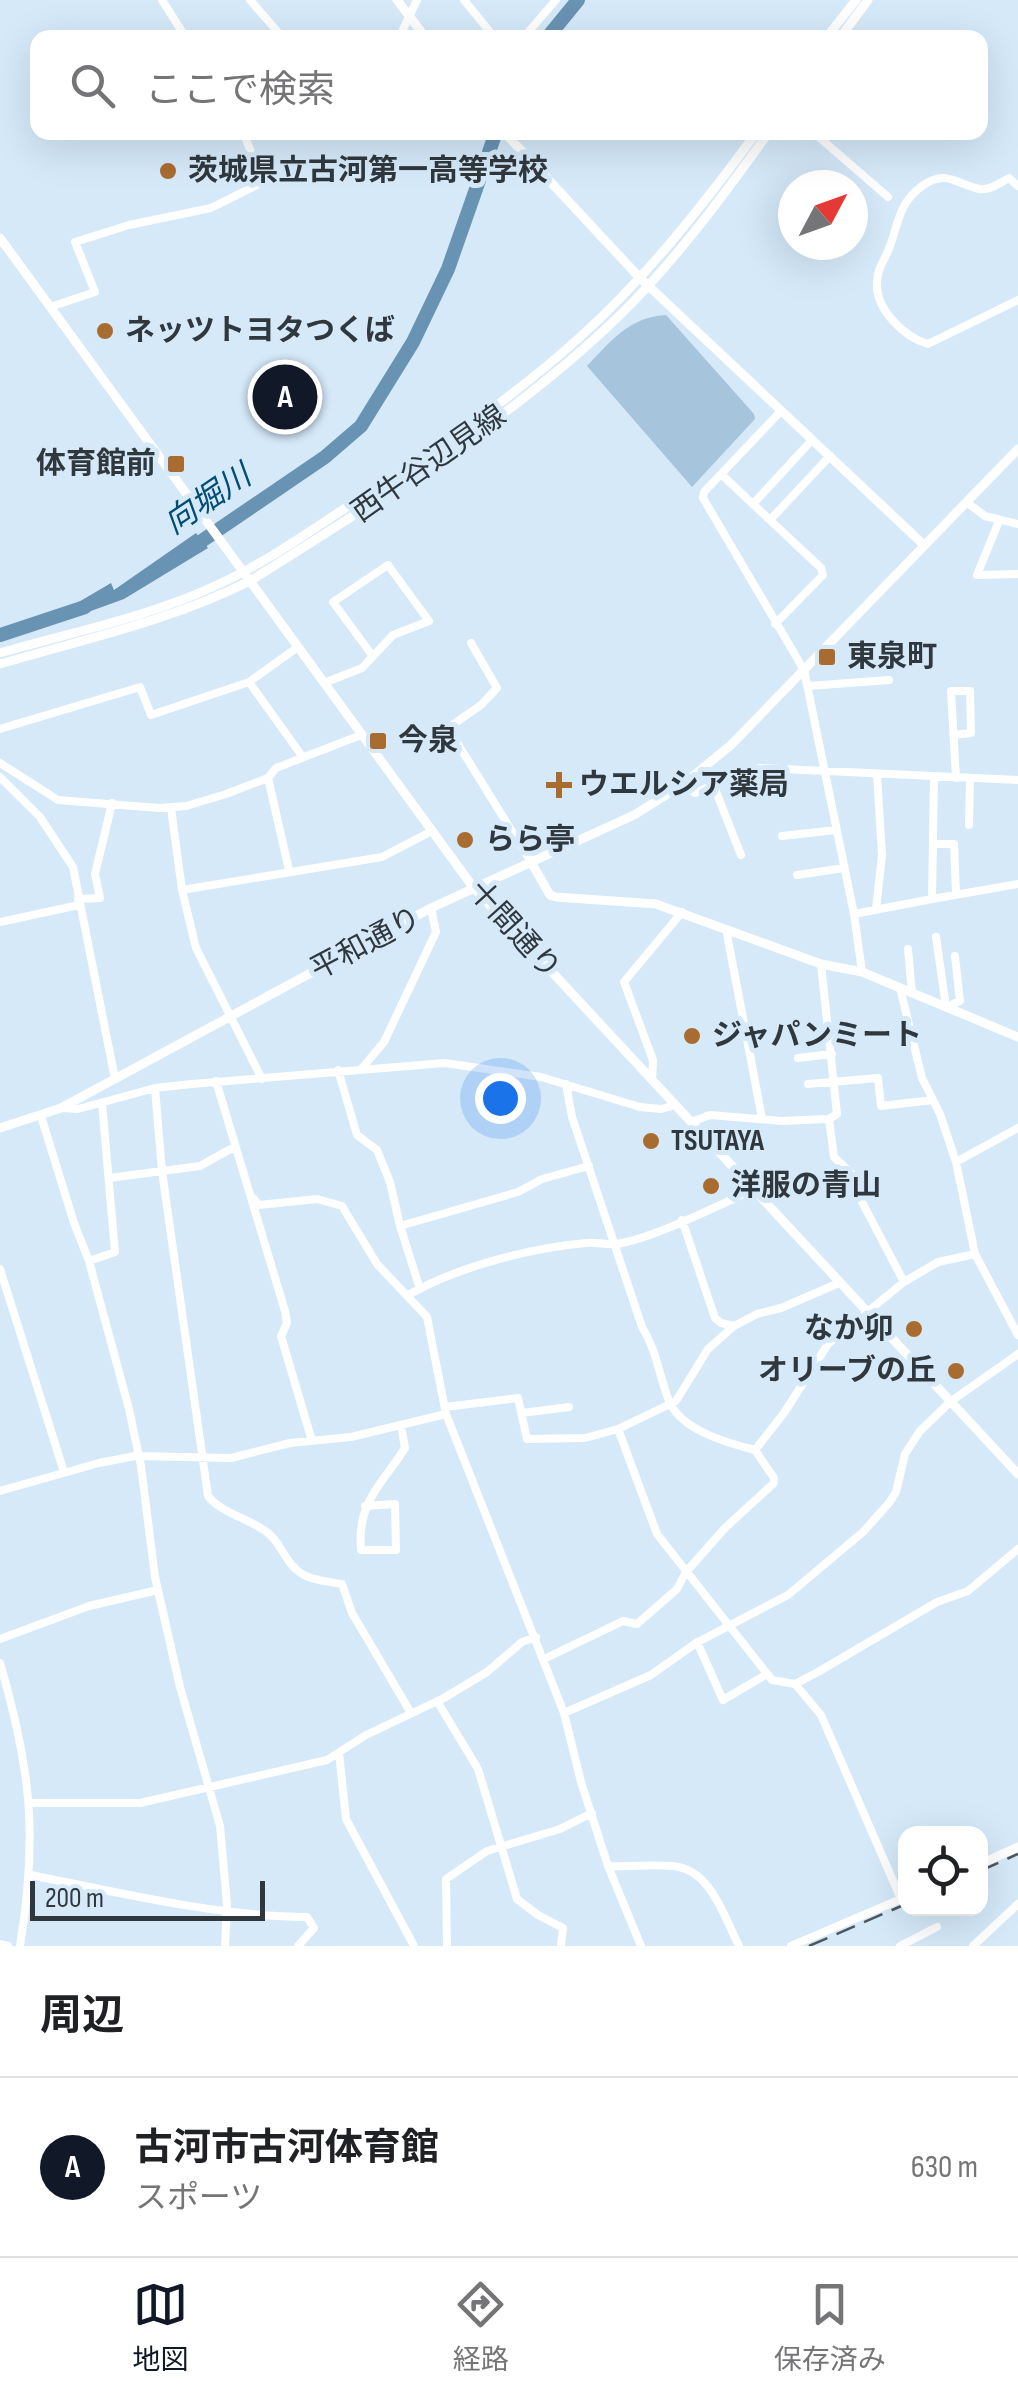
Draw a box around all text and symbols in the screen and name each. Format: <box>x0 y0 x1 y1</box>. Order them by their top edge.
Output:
search box <box>30 30 988 140</box>
icon: search <box>65 58 120 113</box>
text: ここで検索 <box>145 68 335 113</box>
place label: 茨城県立古河第一高等学校 <box>188 153 548 189</box>
marker: 茨城県立古河第一高等学校 <box>157 160 179 182</box>
north arrow <box>778 170 868 260</box>
place label: ネッツトヨタつくば <box>125 313 395 349</box>
marker: ネッツトヨタつくば <box>94 320 116 342</box>
pin: A <box>252 360 318 434</box>
street label: 西牛谷辺見線 <box>345 398 513 530</box>
place label: 体育館前 <box>36 446 156 482</box>
marker: 体育館前 <box>165 453 187 475</box>
water label: 向堀川 <box>157 455 261 543</box>
place label: 東泉町 <box>847 639 937 675</box>
marker: 東泉町 <box>816 646 838 668</box>
place label: 今泉 <box>398 723 458 759</box>
marker: 今泉 <box>367 730 389 752</box>
place label: ウエルシア薬局 <box>579 767 789 803</box>
marker: ウエルシア薬局 <box>548 774 570 796</box>
place label: らら亭 <box>485 822 575 858</box>
marker: らら亭 <box>454 829 476 851</box>
street label: 十間通り <box>460 873 568 987</box>
street label: 平和通り <box>305 900 427 988</box>
place label: ジャパンミート <box>712 1018 922 1054</box>
marker: ジャパンミート <box>681 1025 703 1047</box>
your location <box>475 1073 526 1124</box>
place label: TSUTAYA <box>671 1123 765 1159</box>
marker: TSUTAYA <box>640 1130 662 1152</box>
place label: 洋服の青山 <box>731 1168 881 1204</box>
marker: 洋服の青山 <box>700 1175 722 1197</box>
place label: なか卯 <box>804 1311 894 1347</box>
marker: なか卯 <box>903 1318 925 1340</box>
place label: オリーブの丘 <box>758 1353 936 1389</box>
marker: オリーブの丘 <box>945 1360 967 1382</box>
map controls <box>898 1826 988 1916</box>
button: locate <box>898 1826 988 1916</box>
scale bar <box>30 1876 265 1920</box>
text: 200 m <box>45 1882 104 1915</box>
text: 周辺 <box>40 1991 124 2042</box>
text: 古河市古河体育館 <box>135 2126 439 2171</box>
text: A <box>65 2148 80 2187</box>
text: 630 m <box>911 2148 978 2187</box>
text: スポーツ <box>135 2179 262 2218</box>
tab: 地図 <box>132 2277 188 2377</box>
tab: 経路 <box>453 2277 509 2377</box>
tab: 保存済み <box>774 2277 886 2377</box>

